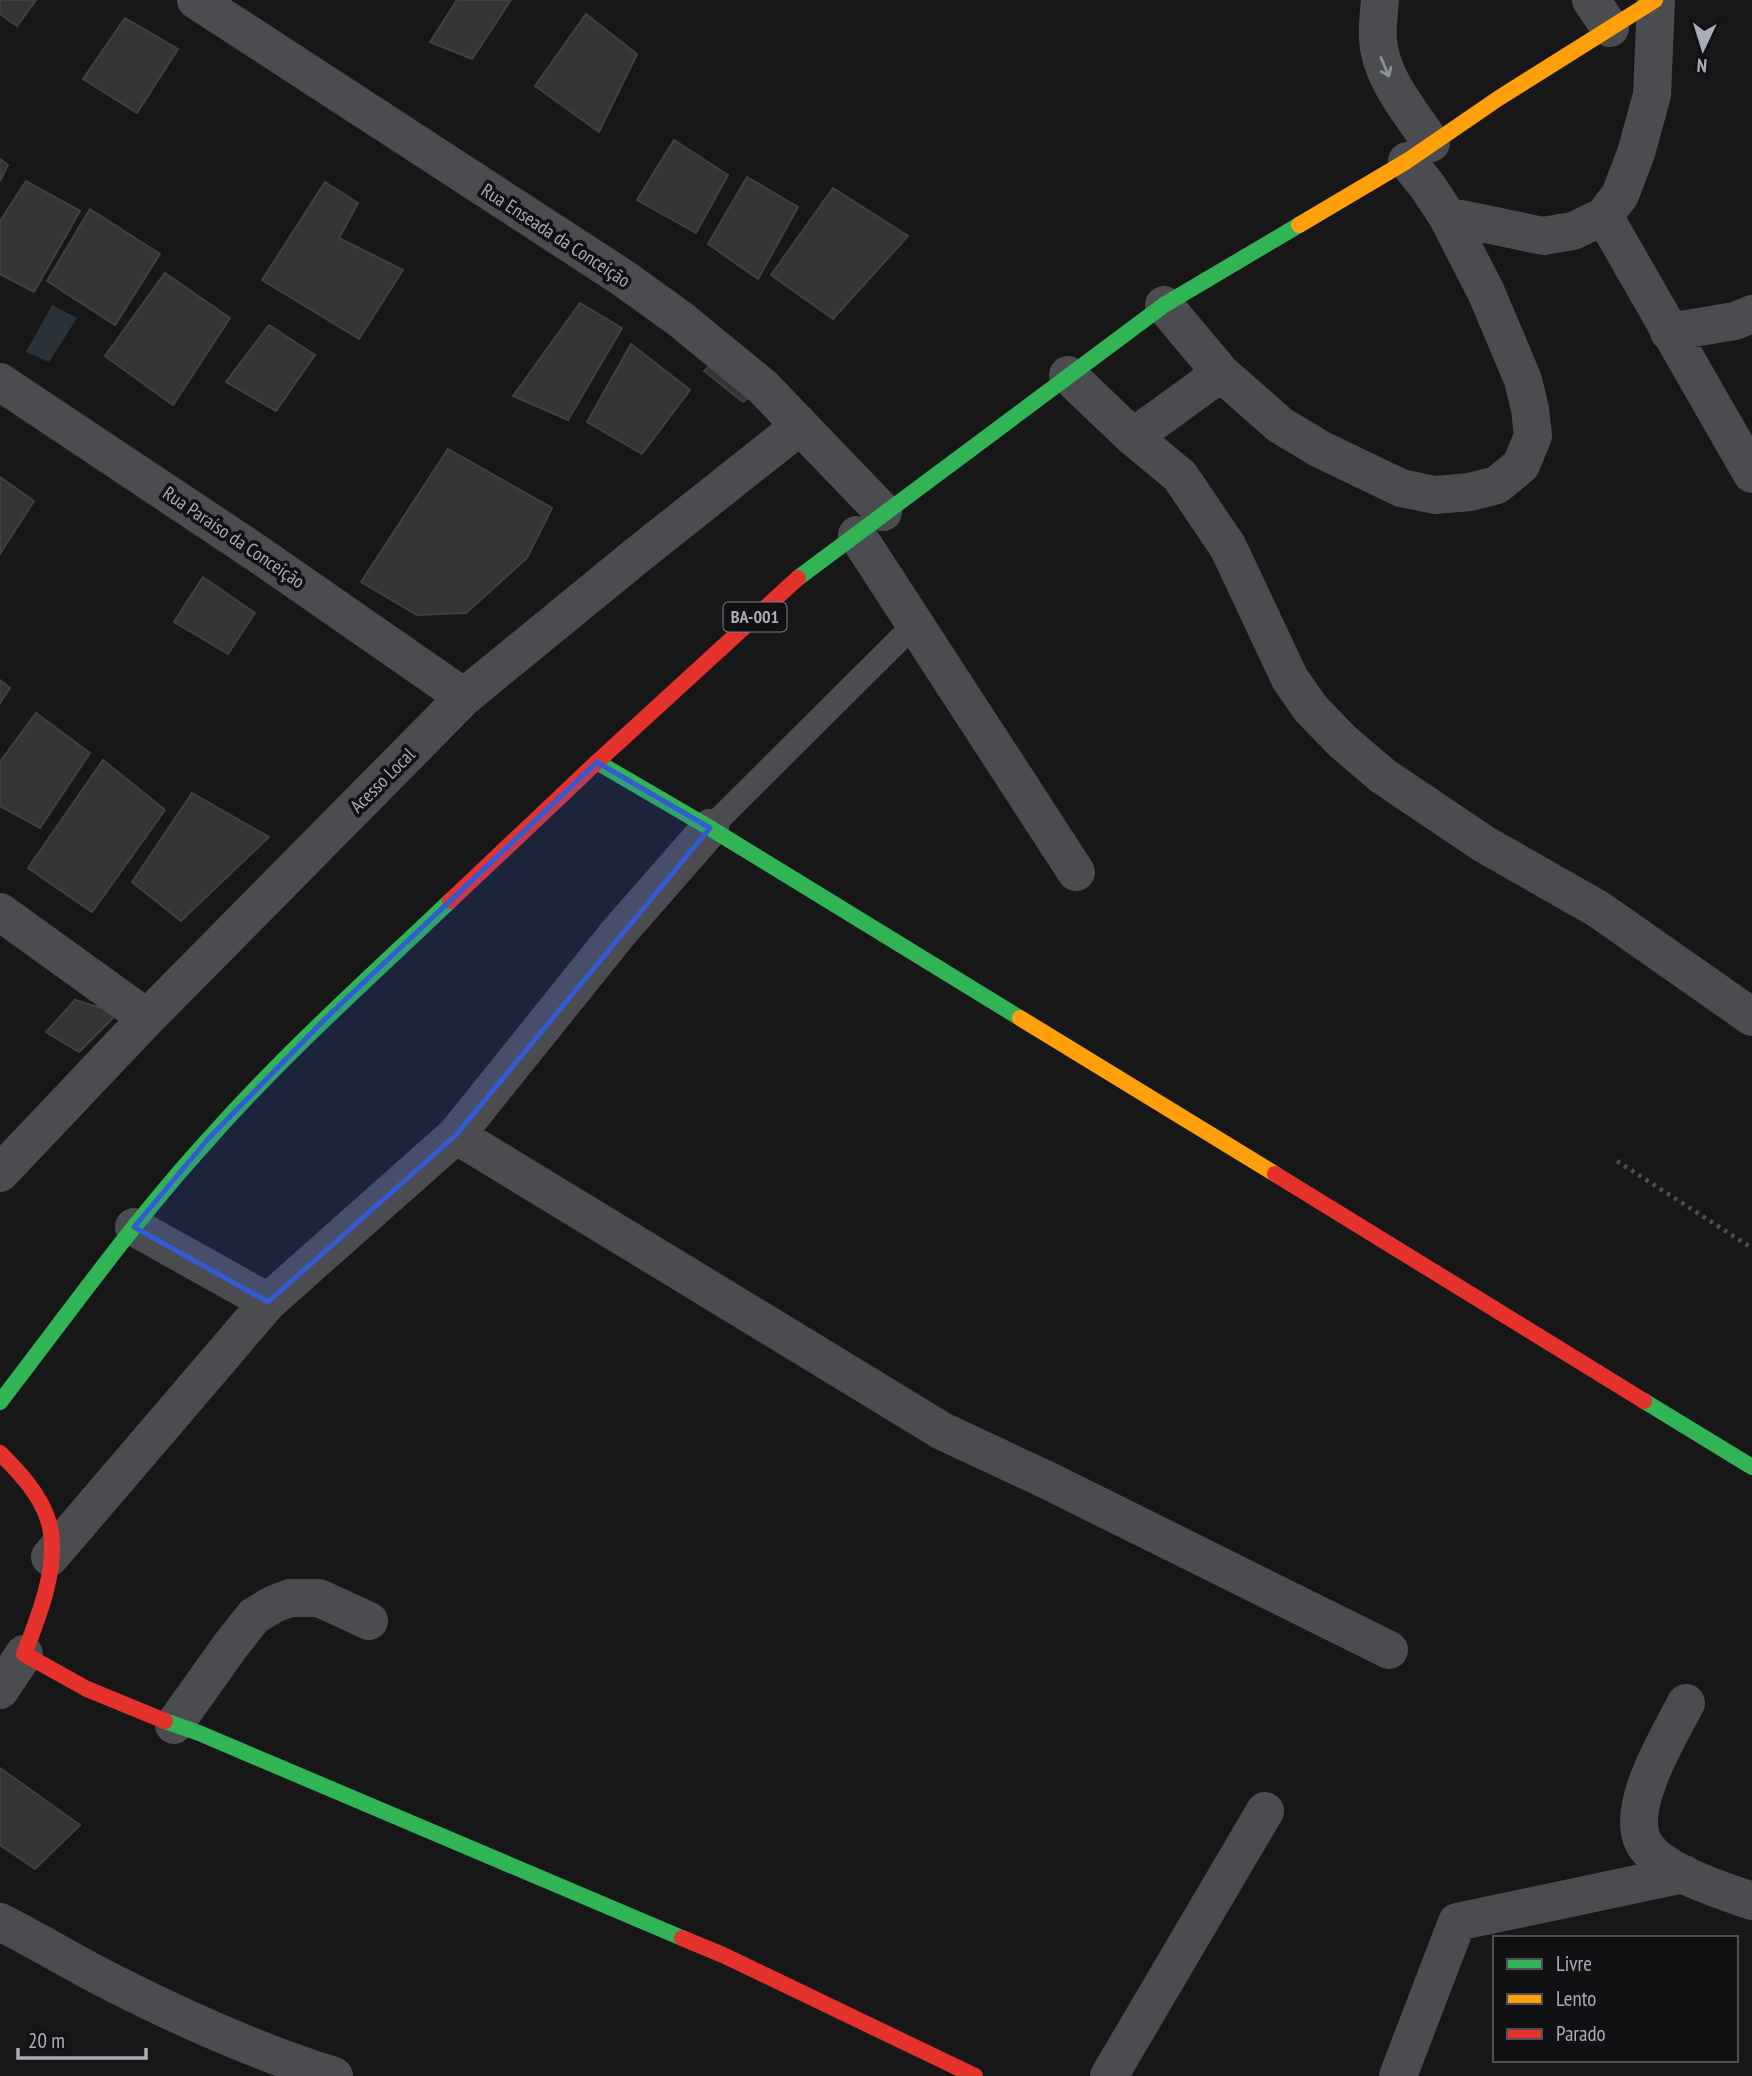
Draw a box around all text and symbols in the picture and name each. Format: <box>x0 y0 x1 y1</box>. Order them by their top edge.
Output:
north arrow <box>1668 14 1738 84</box>
text: N <box>1696 54 1708 78</box>
one-way arrow <box>1380 56 1393 77</box>
street label: Rua Enseada da Conceição <box>477 178 635 292</box>
street label: Rua Paraíso da Conceição <box>159 481 309 593</box>
road number: BA-001 <box>724 602 786 632</box>
street label: Acesso Local <box>344 742 420 818</box>
legend <box>1493 1936 1738 2062</box>
text: Livre <box>1556 1950 1592 1977</box>
text: Lento <box>1556 1985 1596 2012</box>
scale bar <box>18 2016 145 2060</box>
text: Parado <box>1556 2020 1606 2047</box>
text: 20 m <box>28 2027 65 2054</box>

